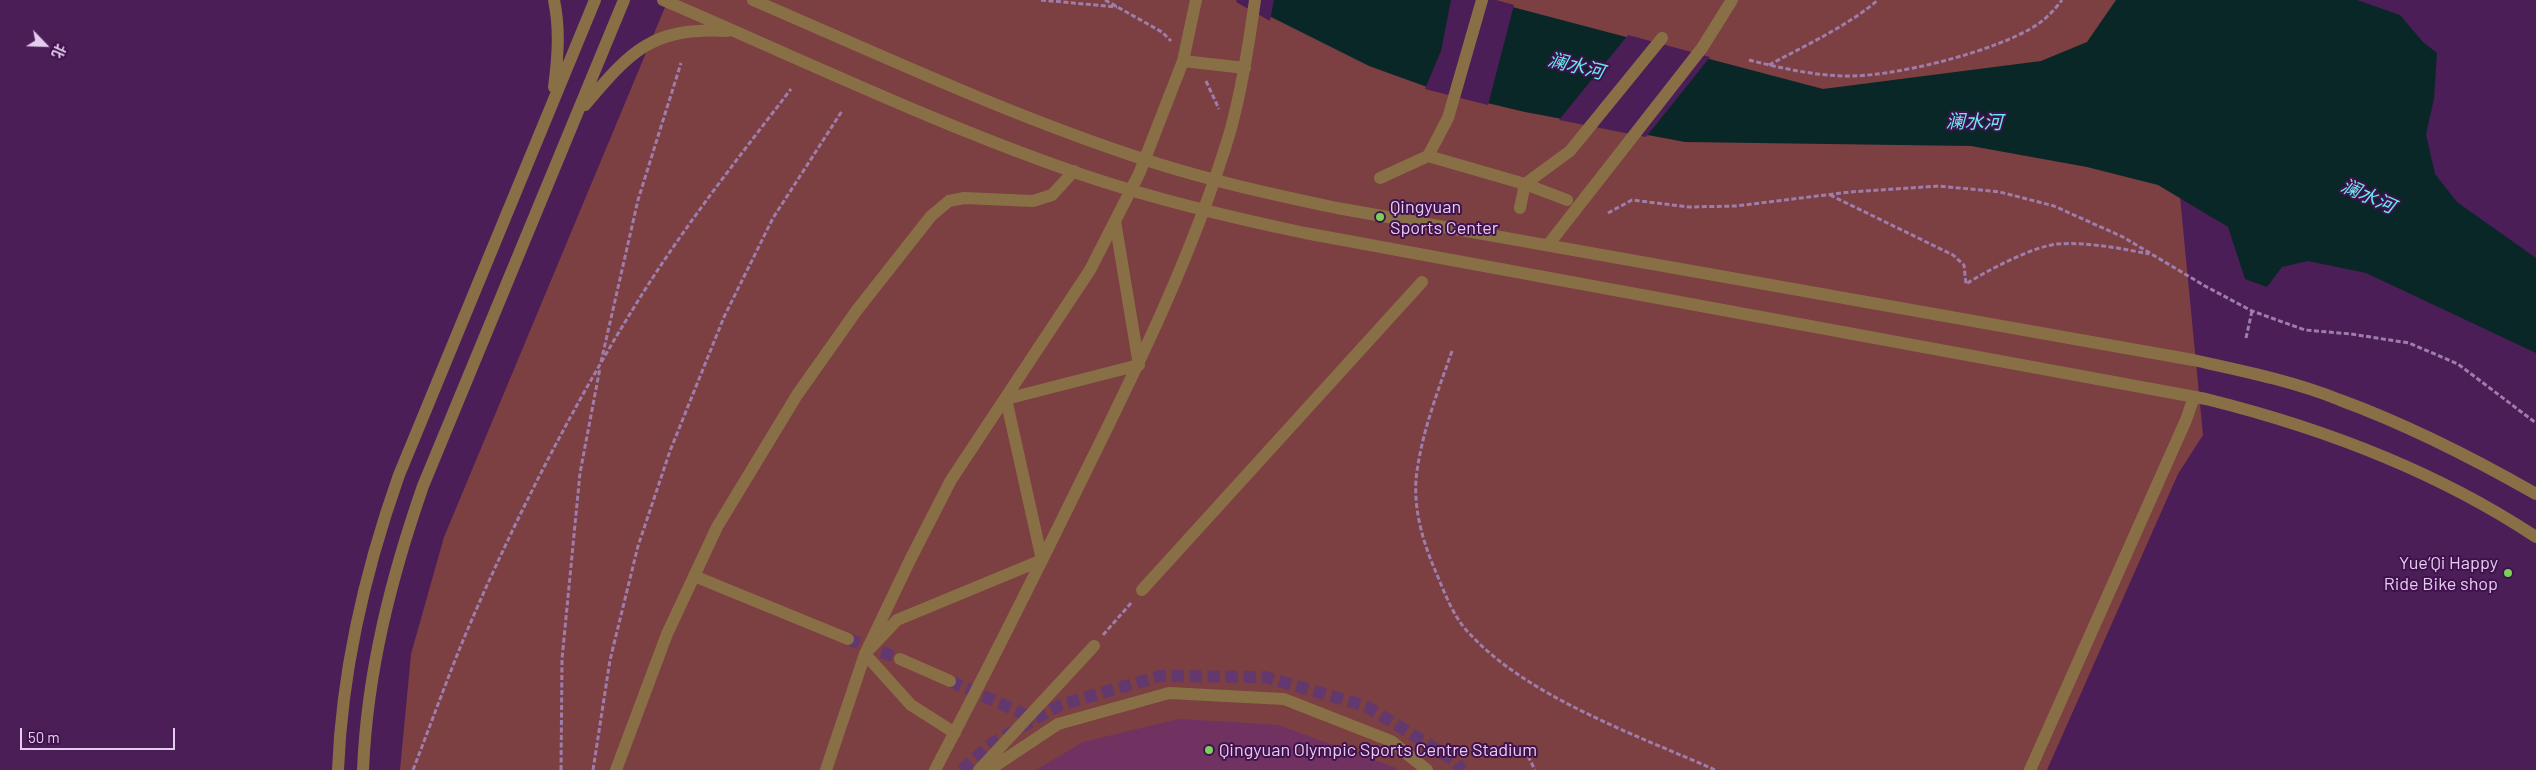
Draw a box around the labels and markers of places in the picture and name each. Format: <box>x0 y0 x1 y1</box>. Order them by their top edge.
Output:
place label: Qingyuan Sports Center <box>1390 196 1498 238</box>
marker: Qingyuan Sports Center <box>1374 211 1386 223</box>
place label: Yue‘Qi Happy Ride Bike shop <box>2384 552 2498 594</box>
marker: Yue‘Qi Happy Ride Bike shop <box>2502 567 2514 579</box>
place label: Qingyuan Olympic Sports Centre Stadium <box>1219 739 1537 761</box>
marker: Qingyuan Olympic Sports Centre Stadium <box>1203 744 1215 756</box>

